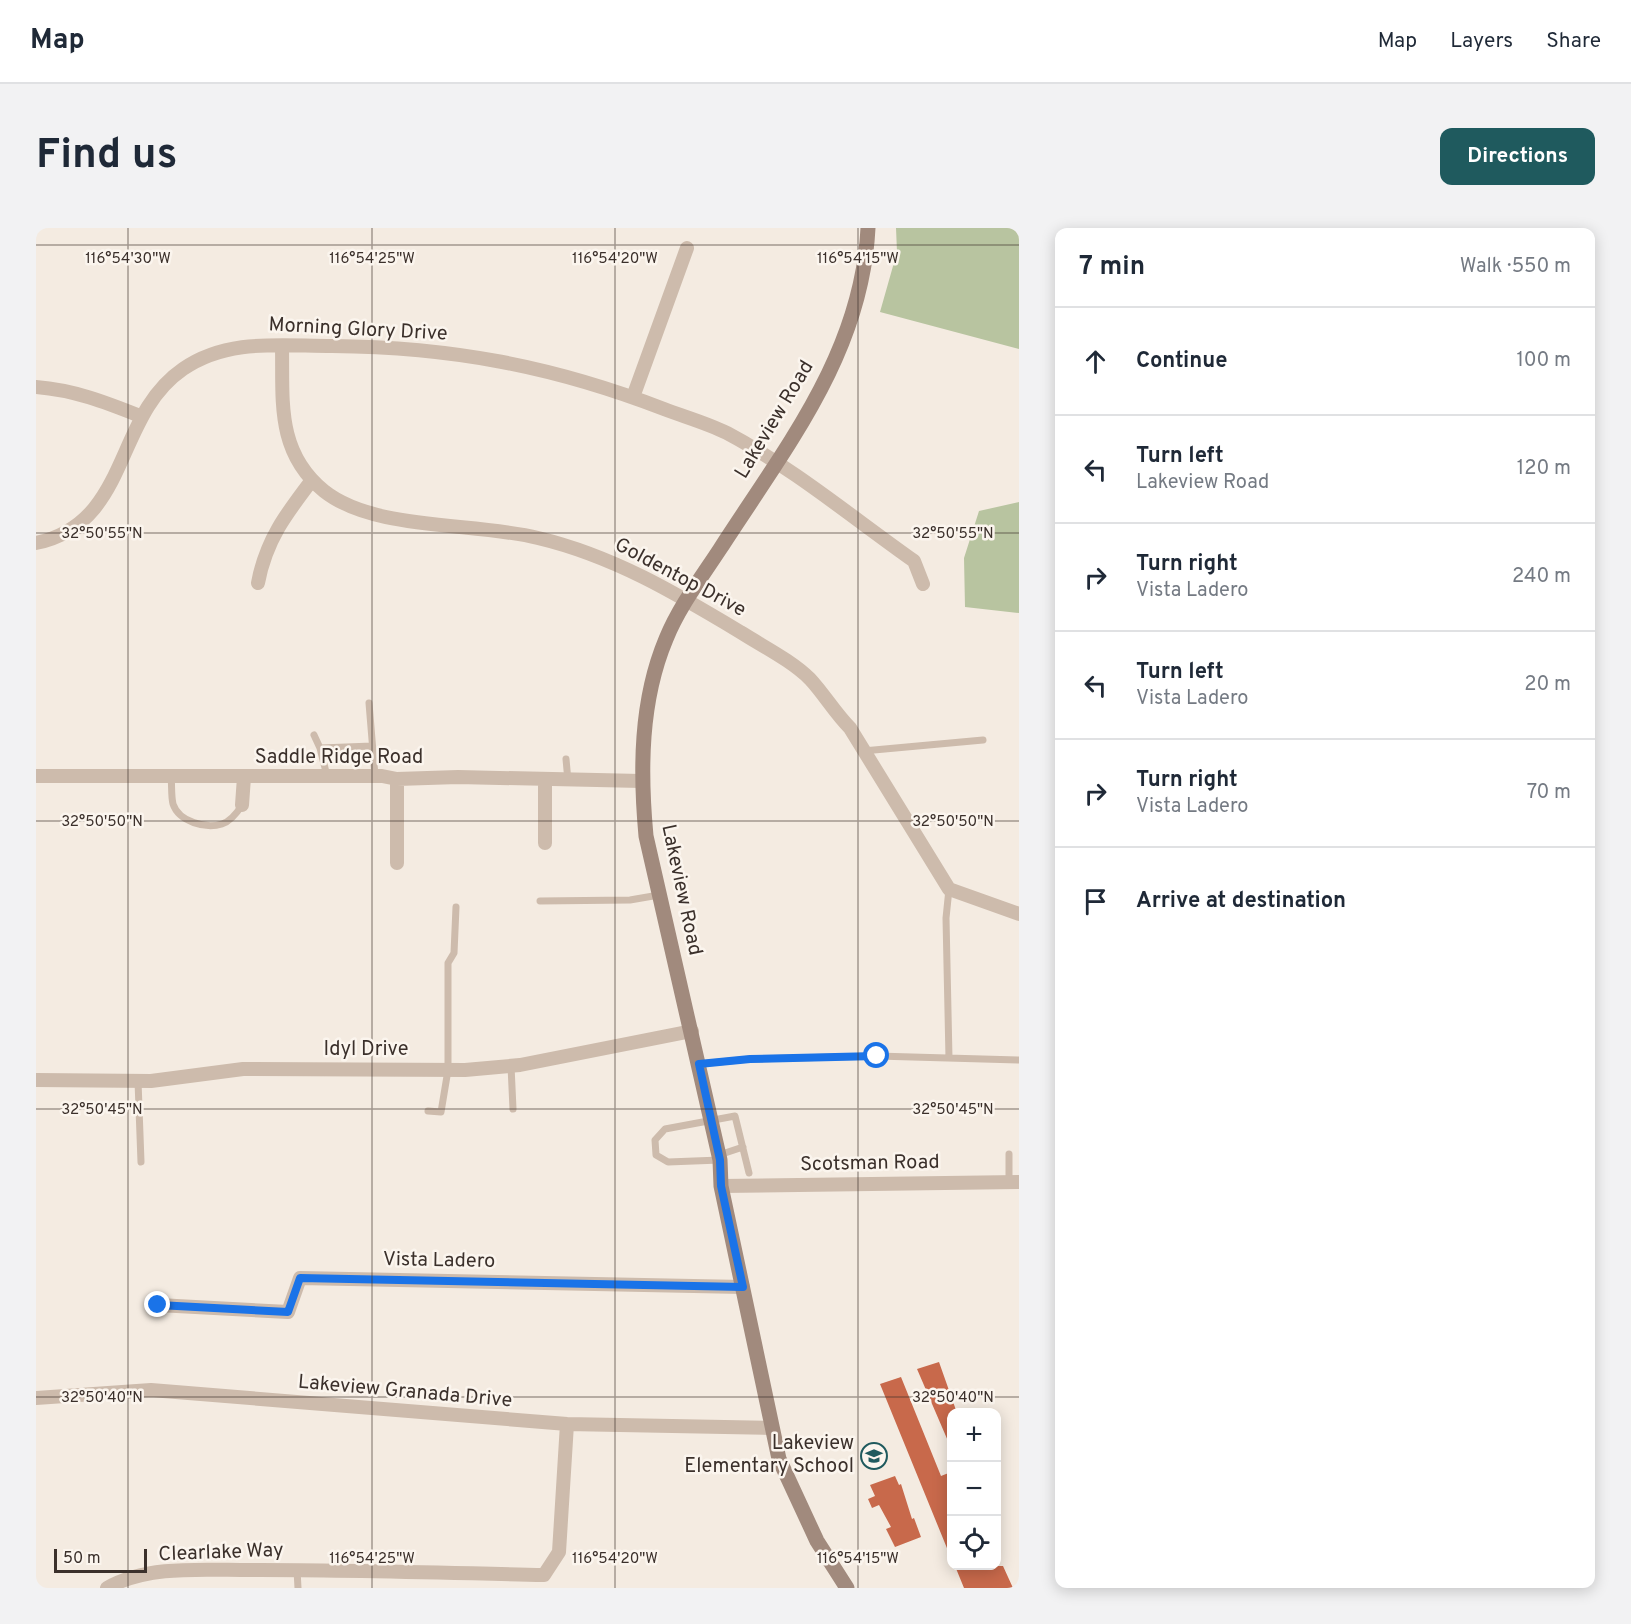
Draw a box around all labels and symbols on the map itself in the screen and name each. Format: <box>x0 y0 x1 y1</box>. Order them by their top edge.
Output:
text: 116°54'30"W <box>85 250 171 269</box>
text: 116°54'25"W <box>329 250 415 269</box>
text: 116°54'20"W <box>572 250 658 269</box>
text: 116°54'15"W <box>817 250 899 269</box>
street label: Morning Glory Drive <box>268 312 448 348</box>
street label: Lakeview Road <box>730 356 820 484</box>
text: 32°50'55"N <box>61 525 143 544</box>
text: 32°50'55"N <box>912 525 994 544</box>
street label: Goldentop Drive <box>610 532 750 624</box>
street label: Saddle Ridge Road <box>255 745 423 771</box>
text: 32°50'50"N <box>61 813 143 832</box>
text: 32°50'50"N <box>912 813 994 832</box>
street label: Lakeview Road <box>654 822 708 958</box>
street label: Idyl Drive <box>324 1037 408 1063</box>
route start <box>863 1042 889 1068</box>
text: 32°50'45"N <box>61 1101 143 1120</box>
text: 32°50'45"N <box>912 1101 994 1120</box>
street label: Scotsman Road <box>800 1150 940 1178</box>
street label: Vista Ladero <box>383 1247 495 1275</box>
route end <box>144 1291 170 1317</box>
street label: Lakeview Granada Drive <box>297 1370 513 1414</box>
text: 32°50'40"N <box>61 1389 143 1408</box>
text: 32°50'40"N <box>912 1389 994 1408</box>
place label: Lakeview Elementary School <box>684 1431 854 1480</box>
school or university icon: Lakeview Elementary School <box>859 1441 889 1471</box>
street label: Clearlake Way <box>158 1538 284 1568</box>
scale bar <box>54 1546 147 1574</box>
text: 116°54'25"W <box>329 1550 415 1569</box>
text: 116°54'20"W <box>572 1550 658 1569</box>
text: 116°54'15"W <box>817 1550 899 1569</box>

